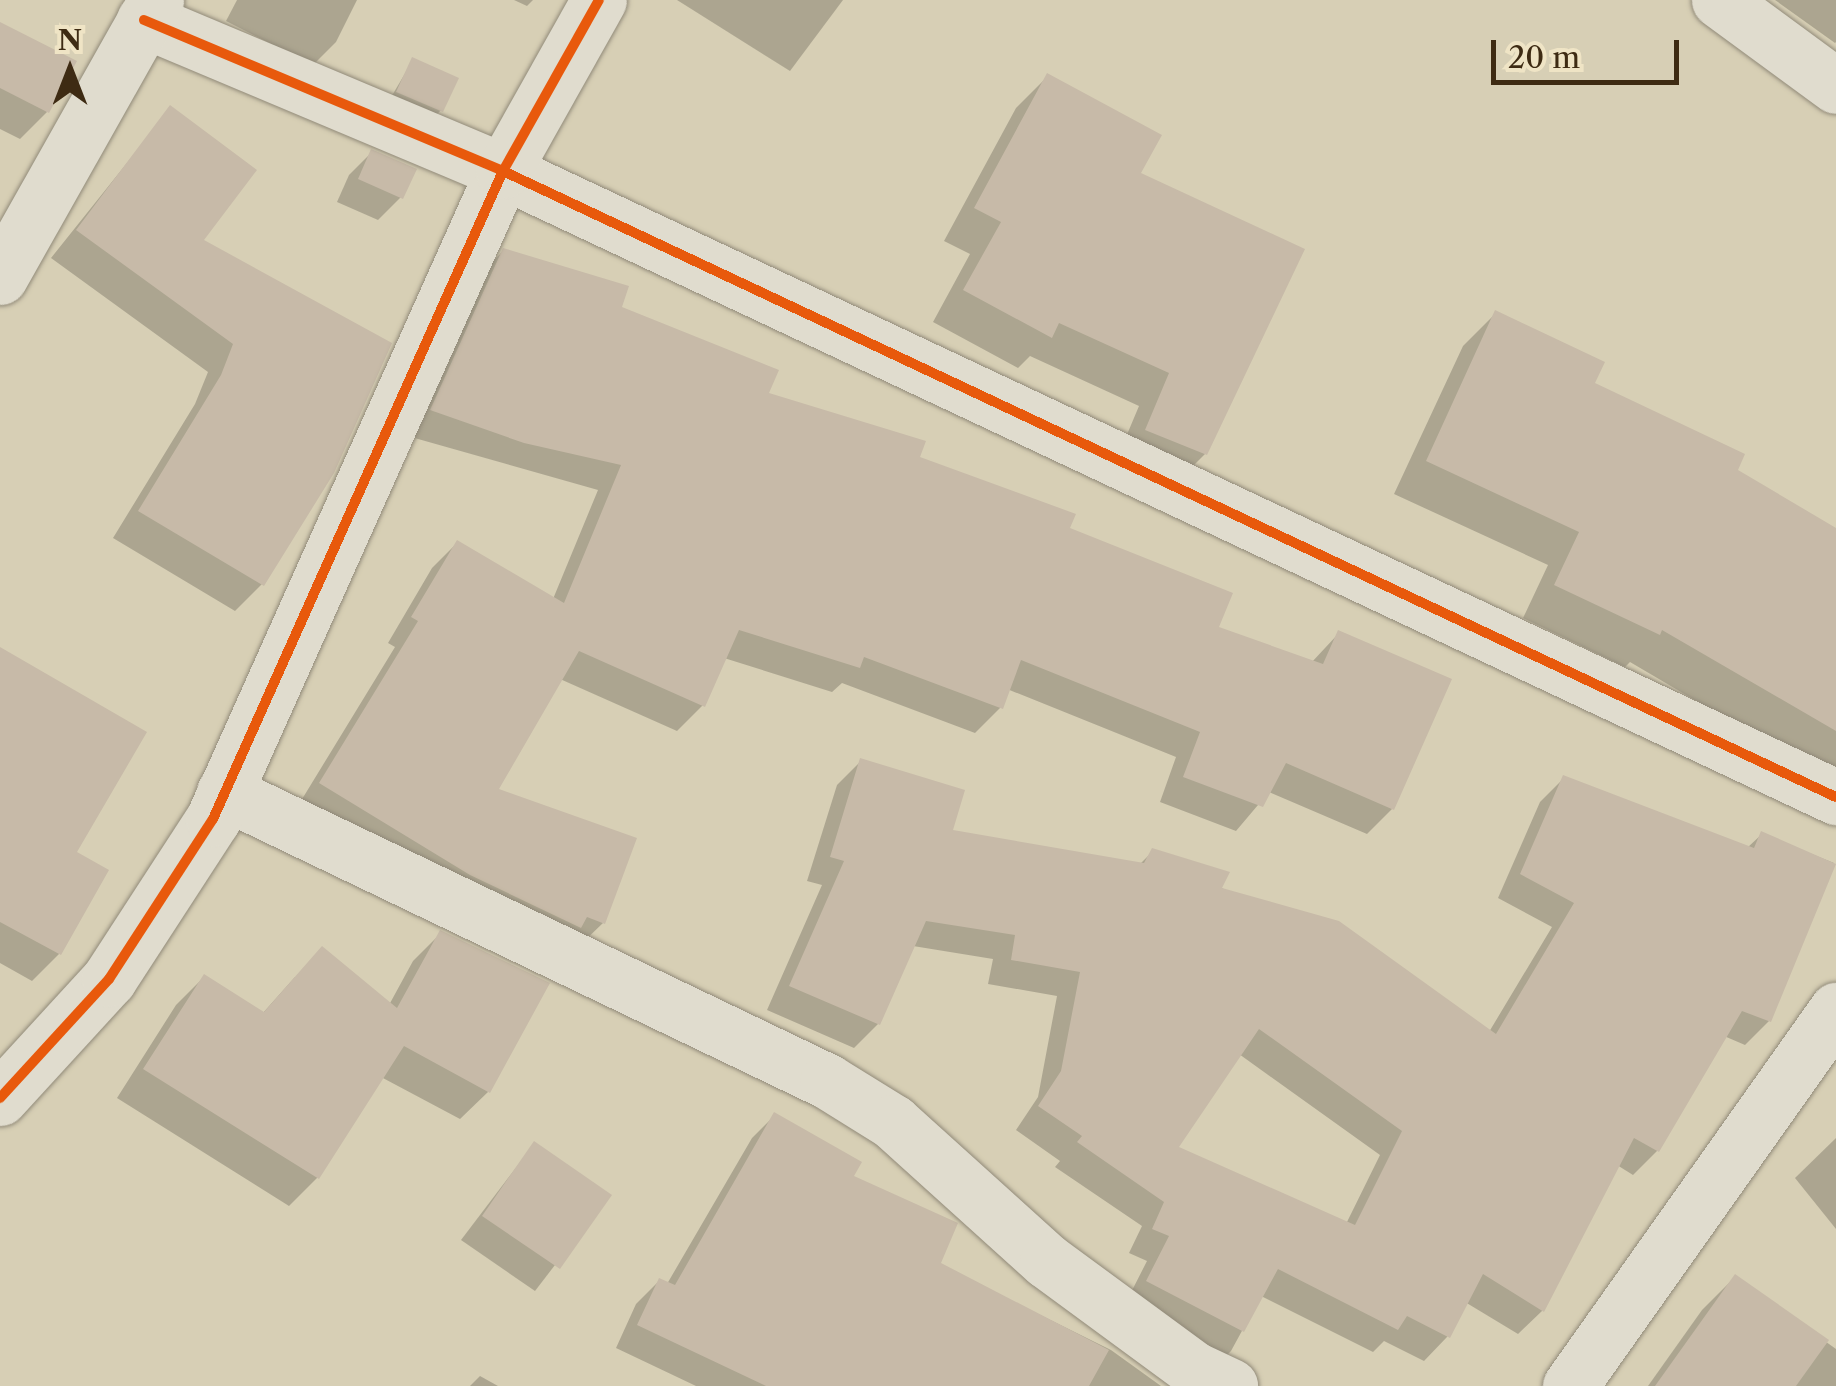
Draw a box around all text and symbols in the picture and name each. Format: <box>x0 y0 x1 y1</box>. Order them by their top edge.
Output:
north arrow <box>20 20 120 120</box>
scale bar <box>1496 20 1684 82</box>
text: N <box>58 23 82 57</box>
text: 20 m <box>1508 39 1580 76</box>

